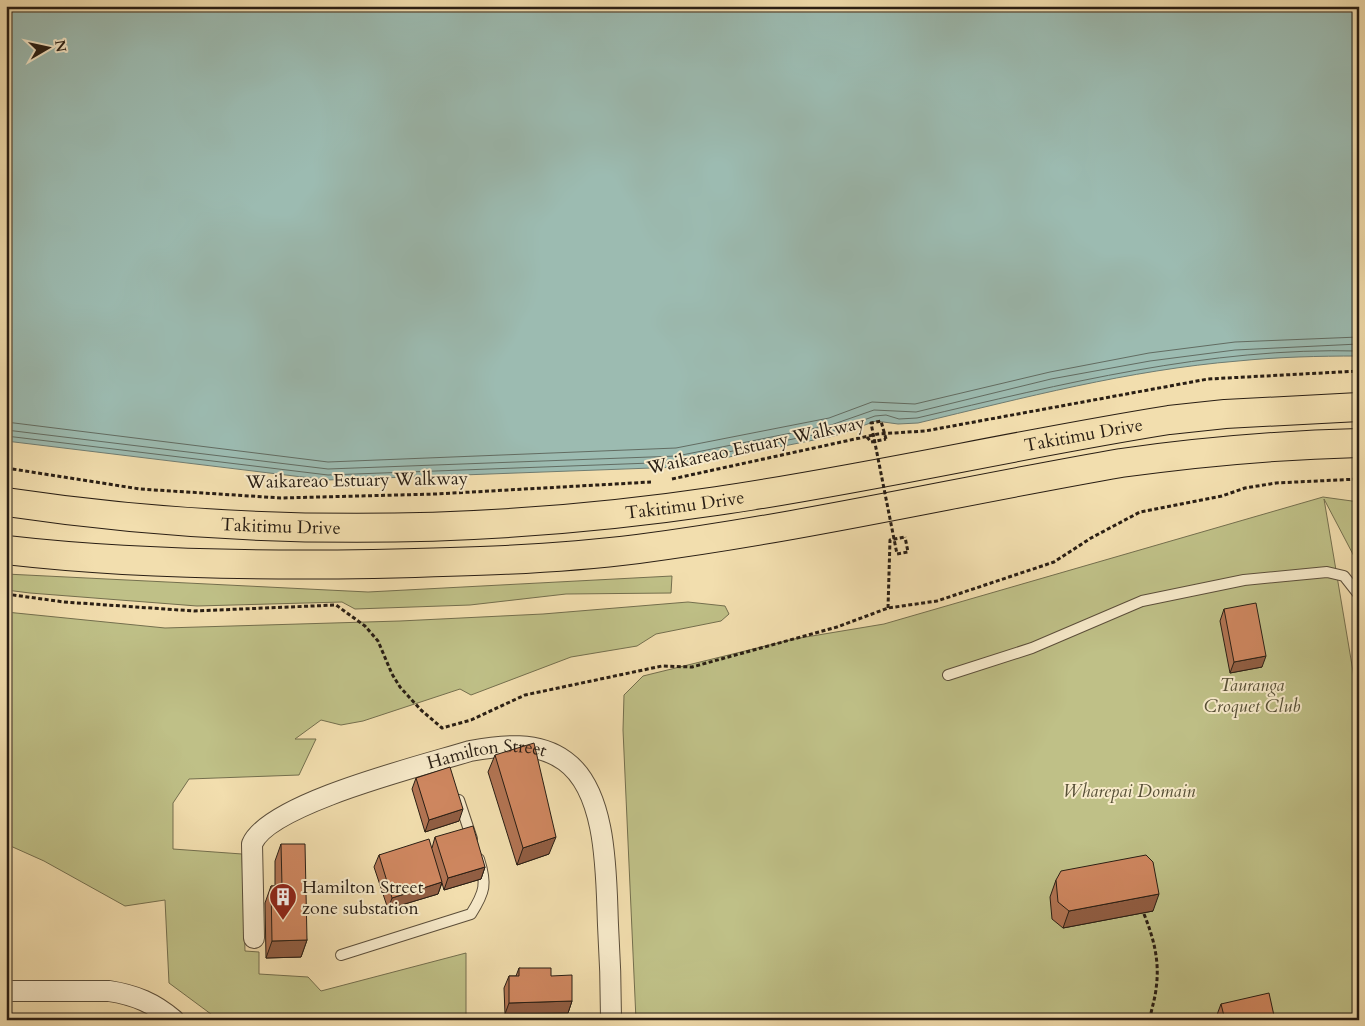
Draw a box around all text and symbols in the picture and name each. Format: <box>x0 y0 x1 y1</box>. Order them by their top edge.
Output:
north arrow <box>22 22 72 72</box>
text: N <box>50 39 71 54</box>
street label: Waikareao Estuary Walkway <box>644 410 868 481</box>
street label: Takitimu Drive <box>1022 412 1145 458</box>
street label: Waikareao Estuary Walkway <box>245 466 469 495</box>
street label: Takitimu Drive <box>624 485 746 526</box>
street label: Takitimu Drive <box>220 512 341 541</box>
park label: Tauranga Croquet Club <box>1204 673 1300 719</box>
street label: Hamilton Street <box>424 734 550 776</box>
park label: Wharepai Domain <box>1063 779 1196 804</box>
place label: Hamilton Street zone substation <box>302 875 424 921</box>
building icon: Hamilton Street zone substation <box>268 882 298 921</box>

